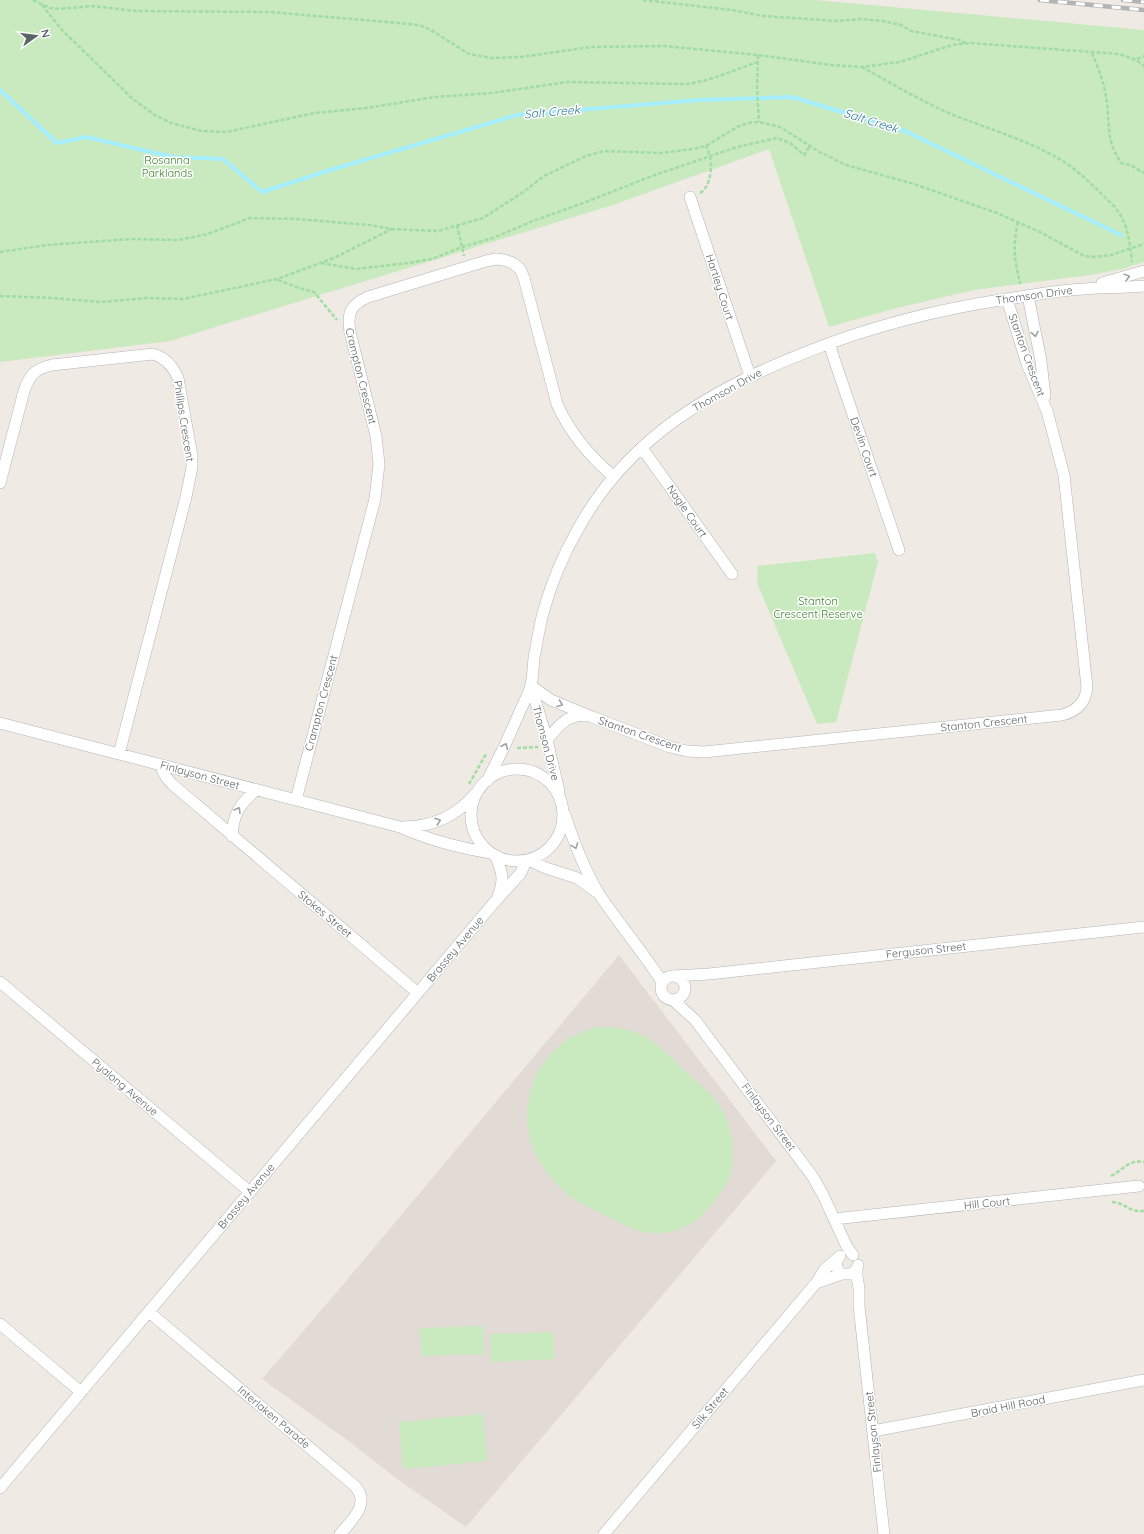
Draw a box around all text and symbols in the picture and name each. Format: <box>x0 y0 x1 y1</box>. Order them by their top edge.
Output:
north arrow <box>16 16 56 56</box>
text: N <box>38 28 53 39</box>
water label: Salt Creek <box>523 101 582 121</box>
water label: Salt Creek <box>842 105 902 136</box>
park label: Rosanna Parklands <box>142 153 192 180</box>
street label: Hartley Court <box>703 252 737 322</box>
one-way arrow <box>1124 273 1130 281</box>
street label: Thomson Drive <box>995 283 1073 307</box>
street label: Stanton Crescent <box>1006 312 1049 399</box>
street label: Crampton Crescent <box>342 326 380 426</box>
one-way arrow <box>1031 331 1039 337</box>
street label: Thomson Drive <box>690 365 764 415</box>
street label: Phillips Crescent <box>171 379 197 463</box>
street label: Devlin Court <box>847 415 881 479</box>
street label: Nagle Court <box>664 482 710 540</box>
park label: Stanton Crescent Reserve <box>773 594 863 621</box>
street label: Crampton Crescent <box>301 653 341 753</box>
one-way arrow <box>557 699 564 707</box>
street label: Thomson Drive <box>529 704 563 782</box>
street label: Stanton Crescent <box>940 711 1028 735</box>
street label: Stanton Crescent <box>597 713 684 755</box>
one-way arrow <box>500 743 508 750</box>
street label: Finlayson Street <box>159 758 241 792</box>
one-way arrow <box>233 807 241 814</box>
one-way arrow <box>434 817 441 826</box>
one-way arrow <box>571 842 579 849</box>
street label: Stokes Street <box>295 887 355 941</box>
street label: Brassey Avenue <box>424 913 486 985</box>
street label: Ferguson Street <box>885 939 967 961</box>
street label: Pyalong Avenue <box>89 1055 161 1119</box>
street label: Finlayson Street <box>739 1080 799 1154</box>
street label: Brassey Avenue <box>215 1160 277 1232</box>
street label: Hill Court <box>963 1194 1011 1212</box>
street label: Interlaken Parade <box>235 1383 313 1451</box>
street label: Silk Street <box>689 1384 732 1432</box>
street label: Finlayson Street <box>862 1390 884 1473</box>
street label: Braid Hill Road <box>970 1392 1046 1420</box>

